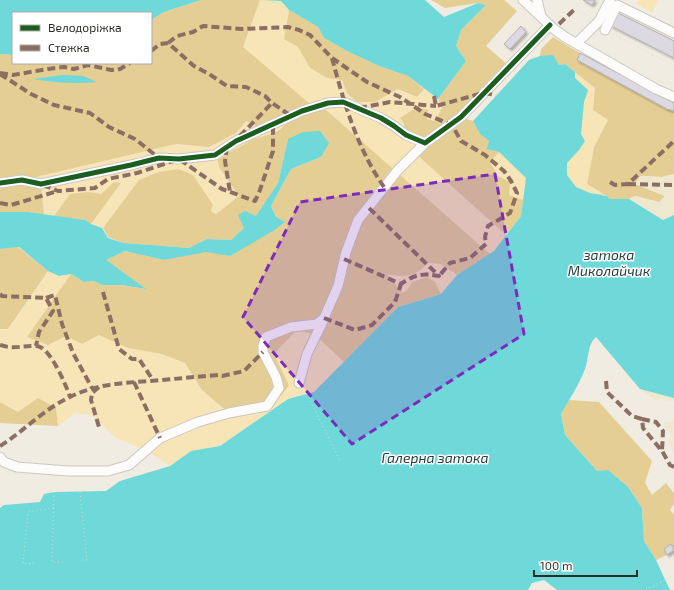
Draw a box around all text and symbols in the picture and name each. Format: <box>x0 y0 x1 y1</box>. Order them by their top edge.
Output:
legend <box>12 12 152 64</box>
text: Велодоріжка <box>48 20 122 34</box>
text: Стежка <box>48 40 90 54</box>
water label: затока Миколайчик <box>568 246 651 279</box>
water label: Галерна затока <box>382 449 488 466</box>
scale bar <box>534 552 637 578</box>
text: 100 m <box>540 558 572 572</box>

